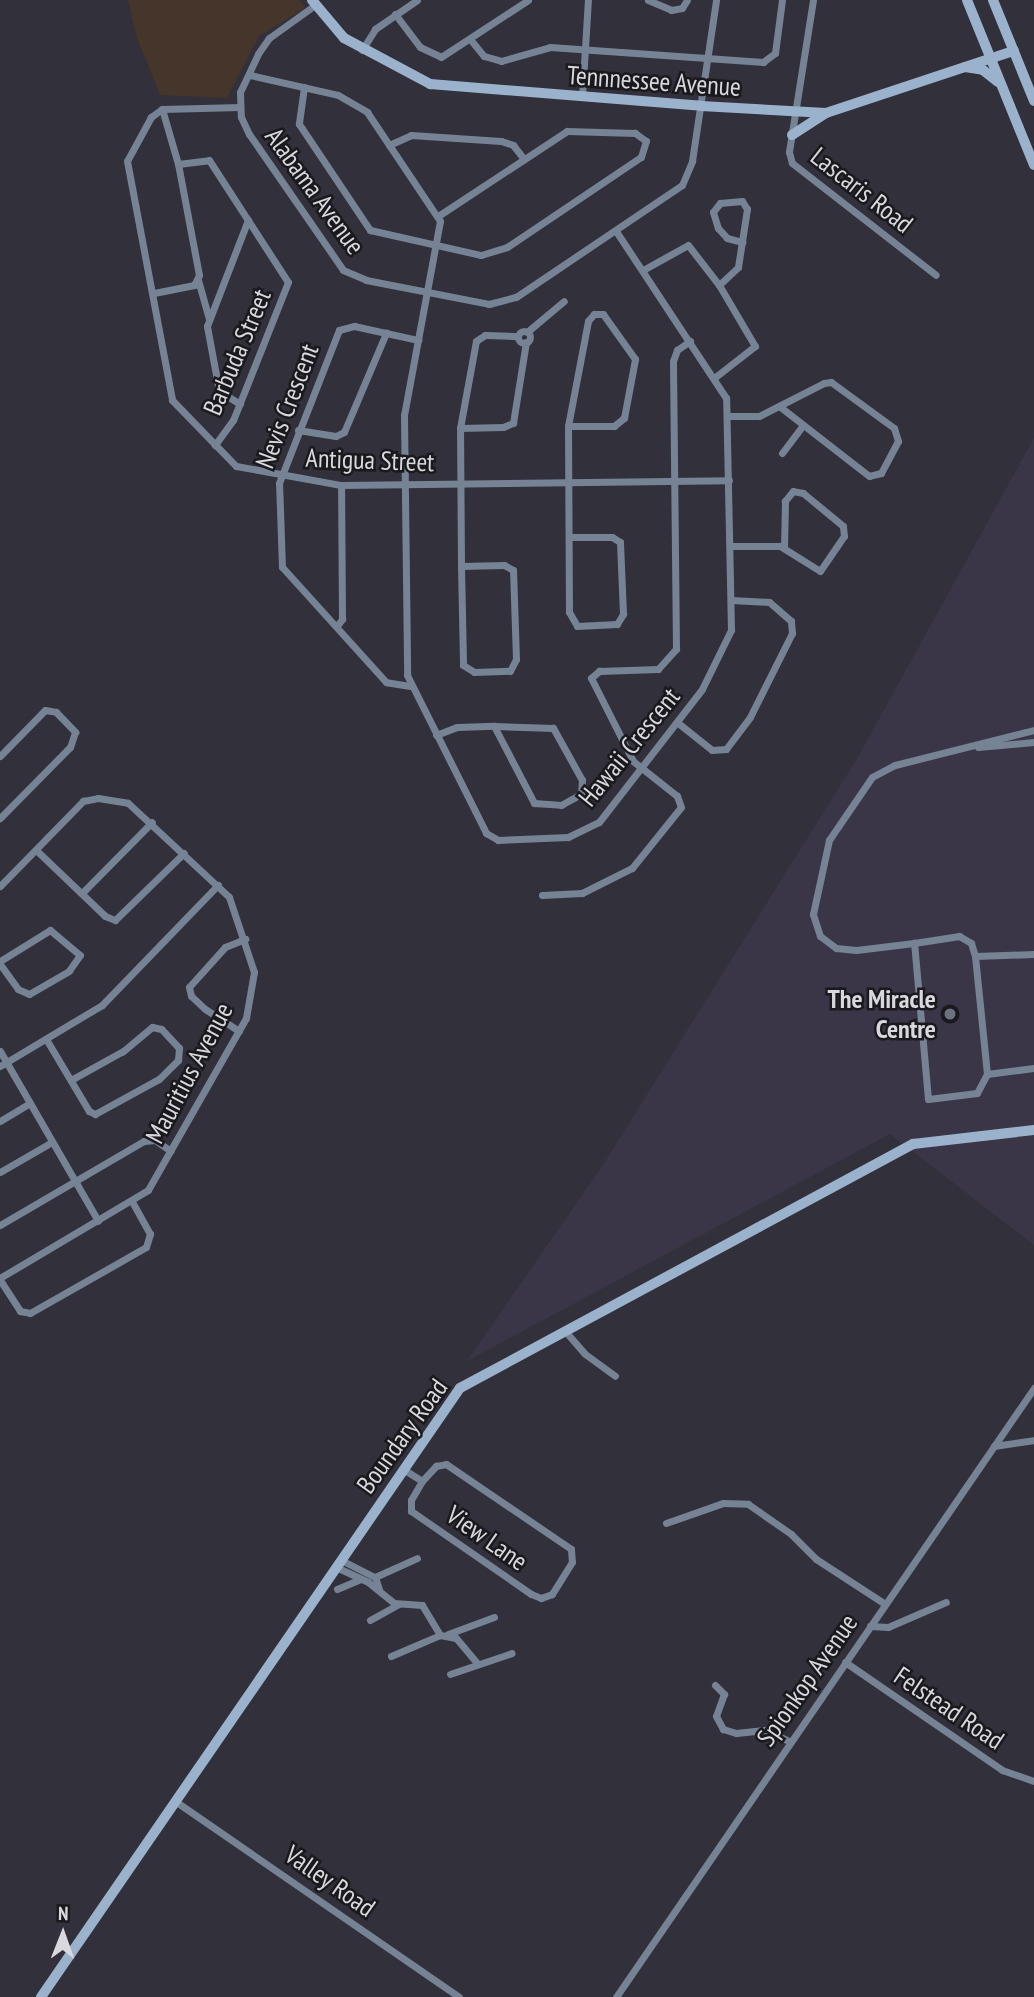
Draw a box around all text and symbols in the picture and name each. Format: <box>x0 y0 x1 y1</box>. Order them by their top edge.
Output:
street label: Tennnessee Avenue <box>566 59 742 103</box>
street label: Alabama Avenue <box>259 122 371 260</box>
street label: Lascaris Road <box>805 141 919 239</box>
street label: Barbuda Street <box>197 285 277 419</box>
street label: Nevis Crescent <box>249 339 325 473</box>
street label: Antigua Street <box>305 442 435 478</box>
street label: Hawaii Crescent <box>572 682 686 812</box>
place label: The Miracle Centre <box>828 983 936 1044</box>
street label: Mauritius Avenue <box>139 997 239 1149</box>
marker: The Miracle Centre <box>942 1006 958 1022</box>
street label: Boundary Road <box>350 1372 454 1500</box>
street label: View Lane <box>440 1499 534 1577</box>
street label: Spionkop Avenue <box>750 1608 864 1752</box>
street label: Felstead Road <box>888 1660 1010 1756</box>
street label: Valley Road <box>279 1839 381 1923</box>
north arrow <box>28 1899 98 1969</box>
text: N <box>58 1901 69 1925</box>

